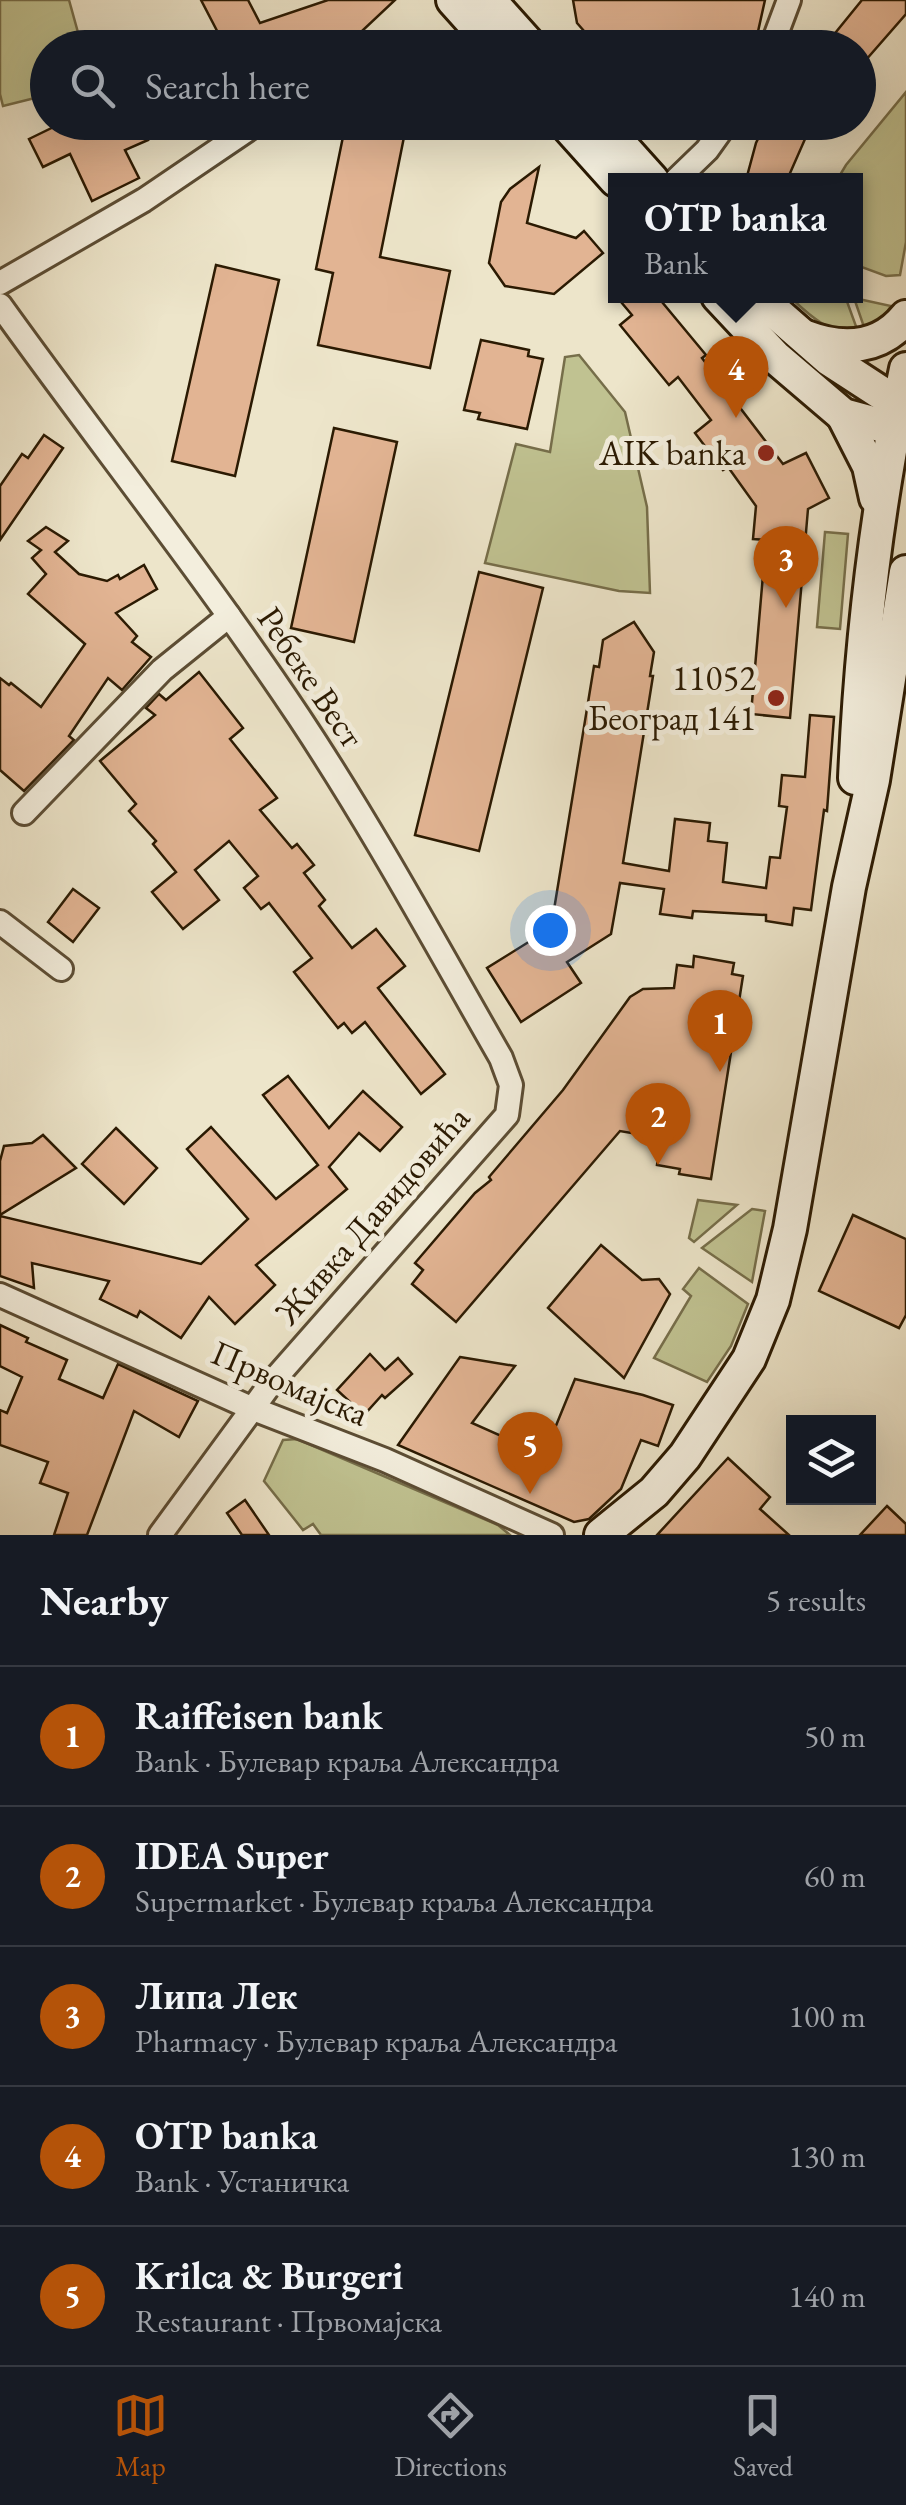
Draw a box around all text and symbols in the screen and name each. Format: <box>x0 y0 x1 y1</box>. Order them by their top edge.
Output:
search box <box>30 30 876 140</box>
icon: search <box>65 58 120 113</box>
text: Search here <box>145 61 310 110</box>
popup <box>608 173 863 303</box>
text: OTP banka <box>644 193 827 242</box>
text: Bank <box>644 242 708 284</box>
pin: 4 <box>704 336 768 418</box>
place label: AIK banka <box>598 430 746 475</box>
marker: AIK banka <box>755 442 777 464</box>
pin: 3 <box>754 526 818 608</box>
street label: Ребеке Вест <box>248 598 375 756</box>
place label: 11052 Београд 141 <box>588 655 756 741</box>
marker: 11052 Београд 141 <box>765 687 787 709</box>
your location <box>525 905 576 956</box>
pin: 1 <box>688 990 752 1072</box>
pin: 2 <box>626 1082 690 1165</box>
street label: Живка Давидовића <box>264 1096 479 1334</box>
street label: Првомајска <box>204 1329 376 1437</box>
pin: 5 <box>498 1412 562 1494</box>
map controls <box>786 1415 876 1505</box>
button: layers <box>786 1415 876 1505</box>
text: Nearby <box>40 1573 169 1628</box>
text: 5 results <box>766 1579 866 1621</box>
text: Raiffeisen bank <box>135 1691 382 1740</box>
text: 1 <box>64 1715 81 1757</box>
text: 50 m <box>804 1715 866 1757</box>
text: Bank · Булевар краља Александра <box>135 1740 559 1782</box>
text: IDEA Super <box>135 1831 328 1880</box>
text: 2 <box>64 1855 81 1897</box>
text: 60 m <box>804 1855 866 1897</box>
text: Supermarket · Булевар краља Александра <box>135 1880 653 1922</box>
text: Липа Лек <box>135 1971 298 2020</box>
text: 3 <box>64 1995 81 2037</box>
text: 100 m <box>789 1995 866 2037</box>
text: Pharmacy · Булевар краља Александра <box>135 2020 618 2062</box>
text: OTP banka <box>135 2111 318 2160</box>
text: 4 <box>64 2135 81 2177</box>
text: 130 m <box>789 2135 866 2177</box>
text: Bank · Устаничка <box>135 2160 349 2202</box>
text: Krilca & Burgeri <box>135 2251 403 2300</box>
text: 5 <box>64 2275 81 2317</box>
text: 140 m <box>789 2275 866 2317</box>
text: Restaurant · Првомајска <box>135 2300 442 2342</box>
tab: Map <box>113 2388 168 2484</box>
tab: Directions <box>394 2388 507 2484</box>
tab: Saved <box>733 2388 793 2484</box>

